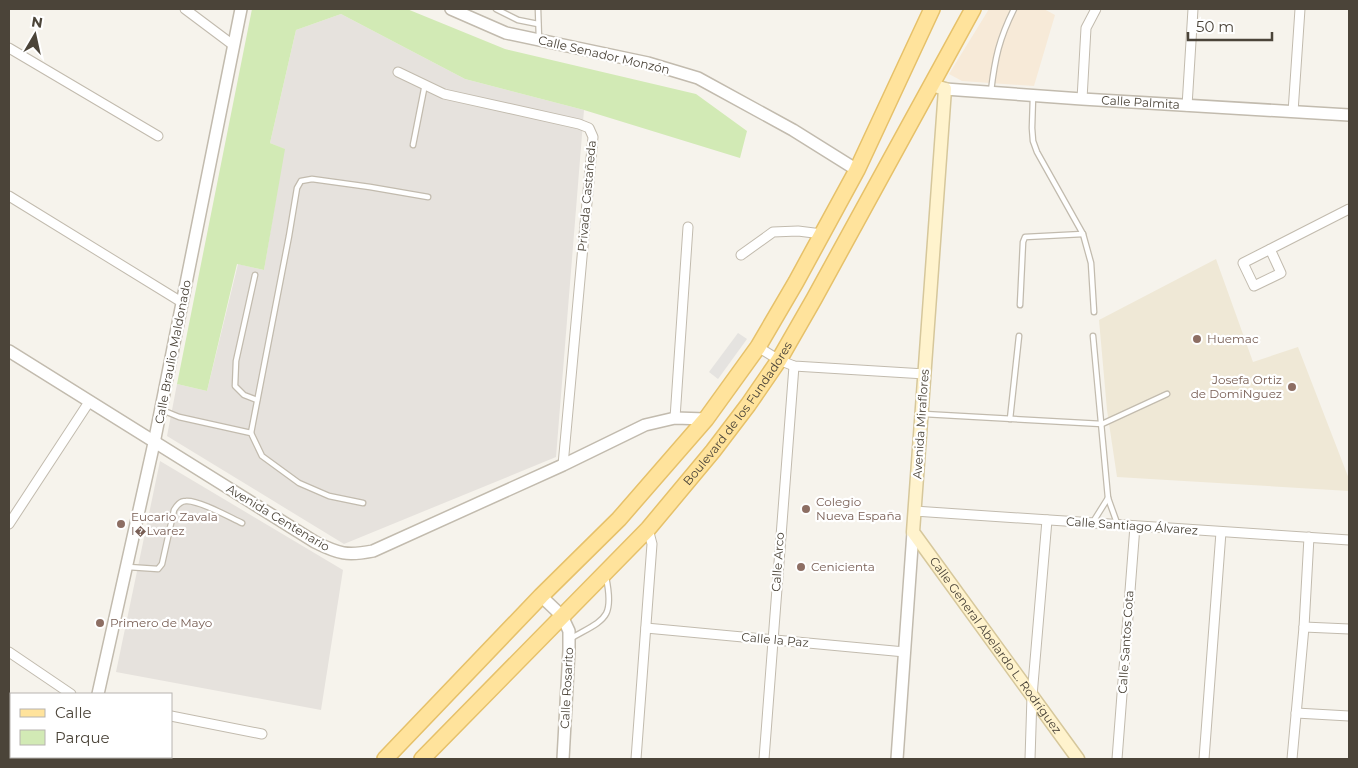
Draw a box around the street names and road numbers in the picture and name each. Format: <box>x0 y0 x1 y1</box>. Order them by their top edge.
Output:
street label: Calle Senador Monzón <box>537 32 671 77</box>
street label: Calle Palmita <box>1101 92 1180 112</box>
street label: Privada Castañeda <box>574 140 599 252</box>
street label: Calle Braulio Maldonado <box>151 279 194 425</box>
street label: Boulevard de los Fundadores <box>680 338 795 488</box>
street label: Avenida Miraflores <box>909 368 932 479</box>
street label: Avenida Centenario <box>224 481 333 554</box>
street label: Calle Santiago Álvarez <box>1066 513 1198 538</box>
street label: Calle Arco <box>768 532 787 592</box>
street label: Calle General Abelardo L. Rodríguez <box>927 554 1065 737</box>
street label: Calle Santos Cota <box>1114 590 1137 694</box>
street label: Calle la Paz <box>741 629 809 650</box>
street label: Calle Rosarito <box>557 647 576 729</box>

